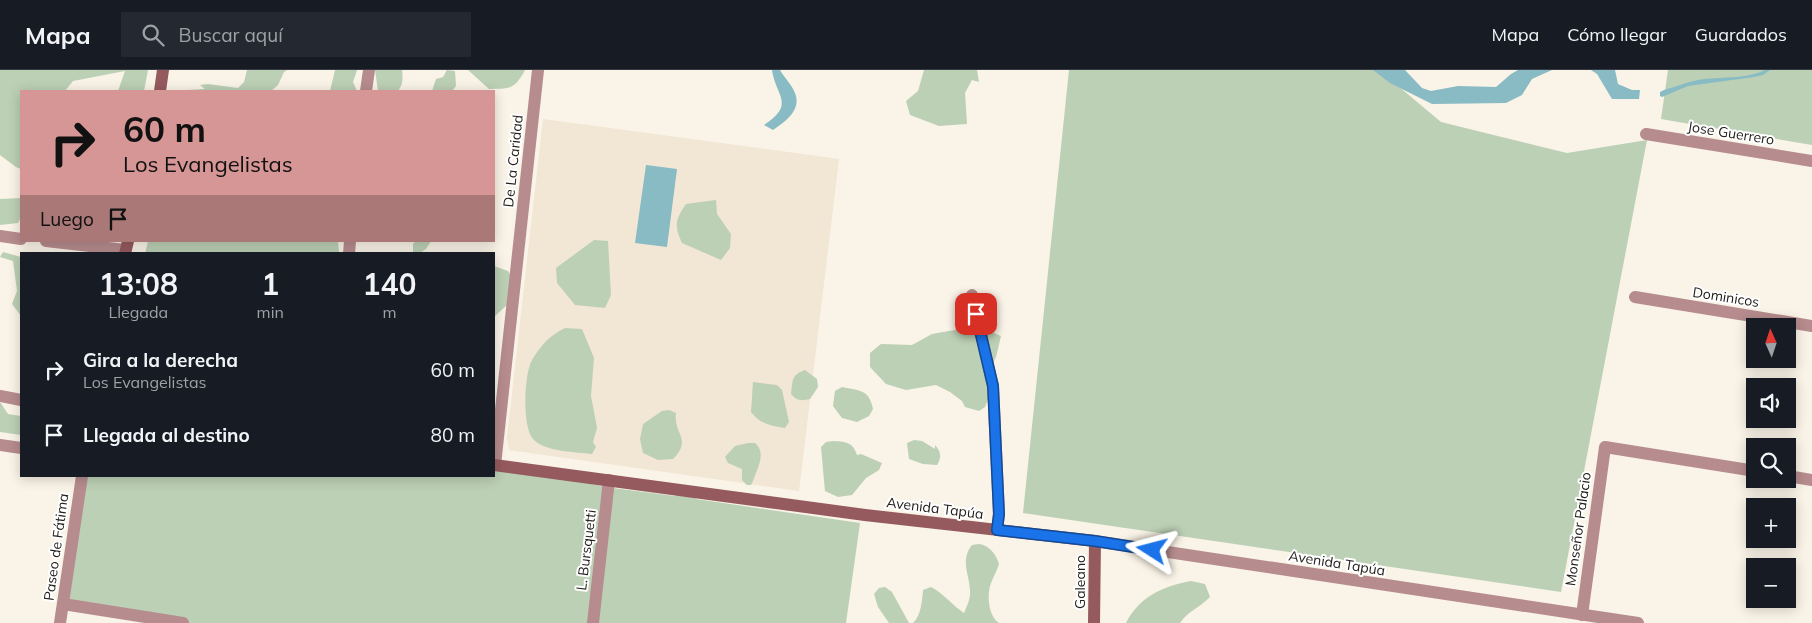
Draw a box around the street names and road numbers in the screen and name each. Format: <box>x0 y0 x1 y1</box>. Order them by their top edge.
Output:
street label: De La Caridad <box>499 114 527 208</box>
street label: Jose Guerrero <box>1686 117 1776 149</box>
street label: Dominicos <box>1691 283 1761 311</box>
street label: Monseñor Palacio <box>1561 471 1595 587</box>
street label: Paseo de Fátima <box>40 492 72 602</box>
street label: Avenida Tapúa <box>886 493 984 523</box>
street label: L. Bursquetti <box>572 509 600 591</box>
street label: Avenida Tapúa <box>1287 546 1387 580</box>
street label: Galeano <box>1071 555 1089 609</box>

